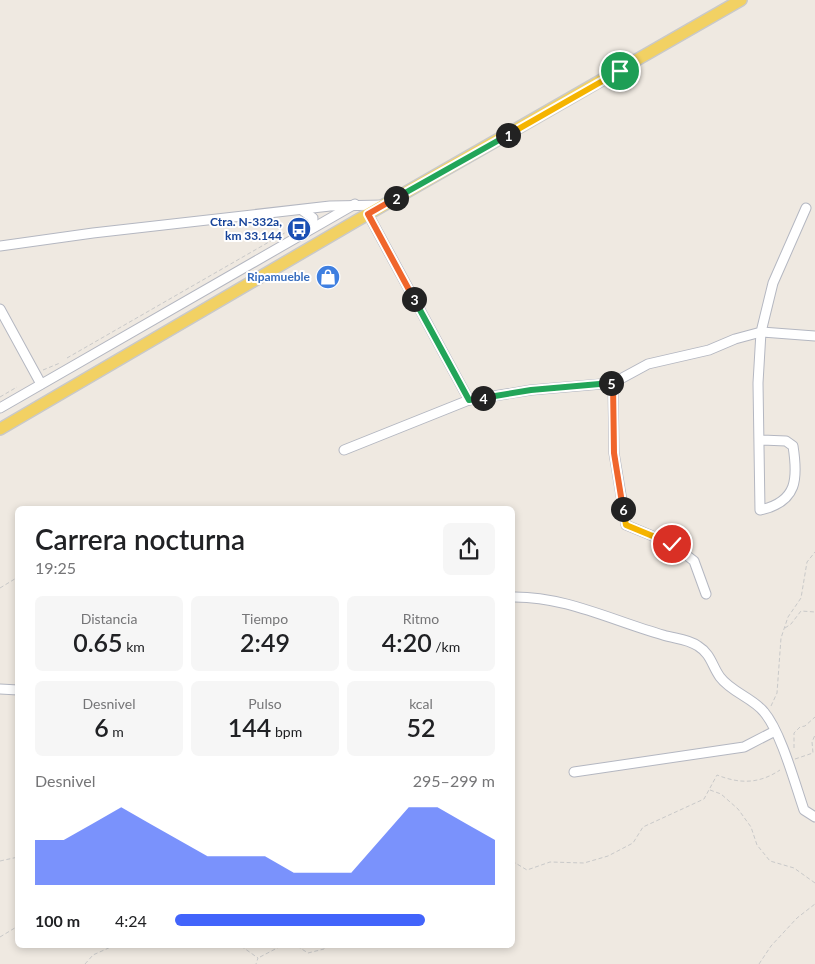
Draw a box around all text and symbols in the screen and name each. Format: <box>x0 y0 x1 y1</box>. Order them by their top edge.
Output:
pin <box>599 50 641 92</box>
icon: arrive <box>606 57 634 85</box>
pin: 1 <box>496 122 520 148</box>
text: 1 <box>504 127 513 144</box>
pin: 2 <box>384 186 408 210</box>
text: 2 <box>392 190 401 207</box>
place label: Ctra. N-332a, km 33.144 <box>210 214 282 243</box>
bus stop icon: Ctra. N-332a, km 33.144 <box>286 216 312 242</box>
shop icon: Ripamueble <box>315 264 341 290</box>
place label: Ripamueble <box>247 269 311 284</box>
pin: 3 <box>402 286 426 312</box>
text: 3 <box>410 291 419 308</box>
pin: 5 <box>598 370 624 396</box>
text: 5 <box>607 375 616 392</box>
pin: 4 <box>470 386 496 410</box>
text: 4 <box>479 390 488 407</box>
pin: 6 <box>610 496 636 522</box>
text: 6 <box>619 501 628 518</box>
text: Carrera nocturna <box>35 522 245 556</box>
button: share <box>443 523 495 575</box>
pin <box>651 523 693 565</box>
icon: check <box>658 530 686 558</box>
text: 19:25 <box>35 558 76 577</box>
text: Distancia <box>81 610 137 627</box>
text: Tiempo <box>242 610 288 627</box>
text: Ritmo <box>403 610 439 627</box>
text: 0.65 <box>73 627 123 657</box>
text: 2:49 <box>240 627 290 657</box>
text: 4:20 <box>382 627 432 657</box>
text: km <box>123 638 145 655</box>
text: /km <box>432 638 460 655</box>
text: Desnivel <box>83 695 135 712</box>
text: Pulso <box>248 695 282 712</box>
text: kcal <box>409 695 433 712</box>
text: 6 <box>94 712 109 742</box>
text: 144 <box>228 712 271 742</box>
text: 52 <box>406 712 436 742</box>
text: m <box>109 723 124 740</box>
text: bpm <box>271 723 302 740</box>
text: Desnivel <box>35 771 95 790</box>
text: 295–299 m <box>413 771 495 790</box>
text: 100 m <box>35 911 80 930</box>
text: 4:24 <box>115 911 147 930</box>

